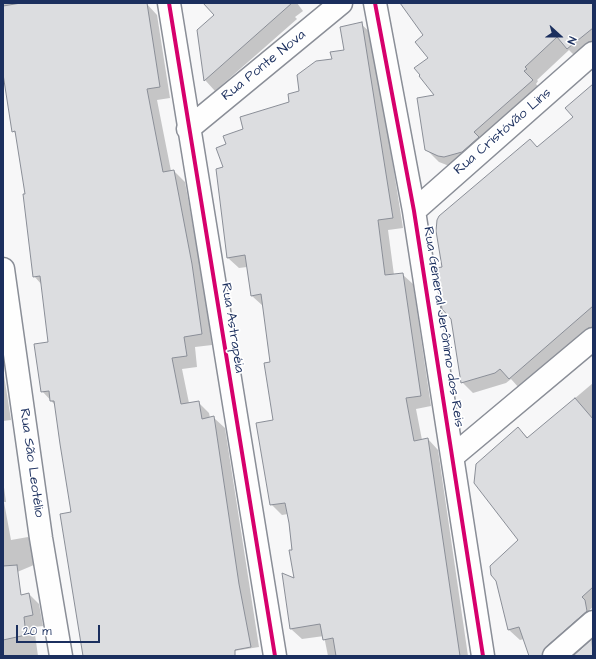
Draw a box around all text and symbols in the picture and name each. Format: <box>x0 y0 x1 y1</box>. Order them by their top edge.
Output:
north arrow <box>540 16 580 56</box>
street label: Rua Ponte Nova <box>218 27 310 105</box>
text: N <box>563 35 580 46</box>
street label: Rua Cristóvão Lins <box>451 85 555 179</box>
street label: Rua General Jerônimo dos Reis <box>419 226 467 428</box>
street label: Rua Astrapéia <box>217 282 247 374</box>
street label: Rua São Leotélio <box>15 407 47 519</box>
scale bar <box>18 617 102 643</box>
text: 20 m <box>23 623 52 640</box>

